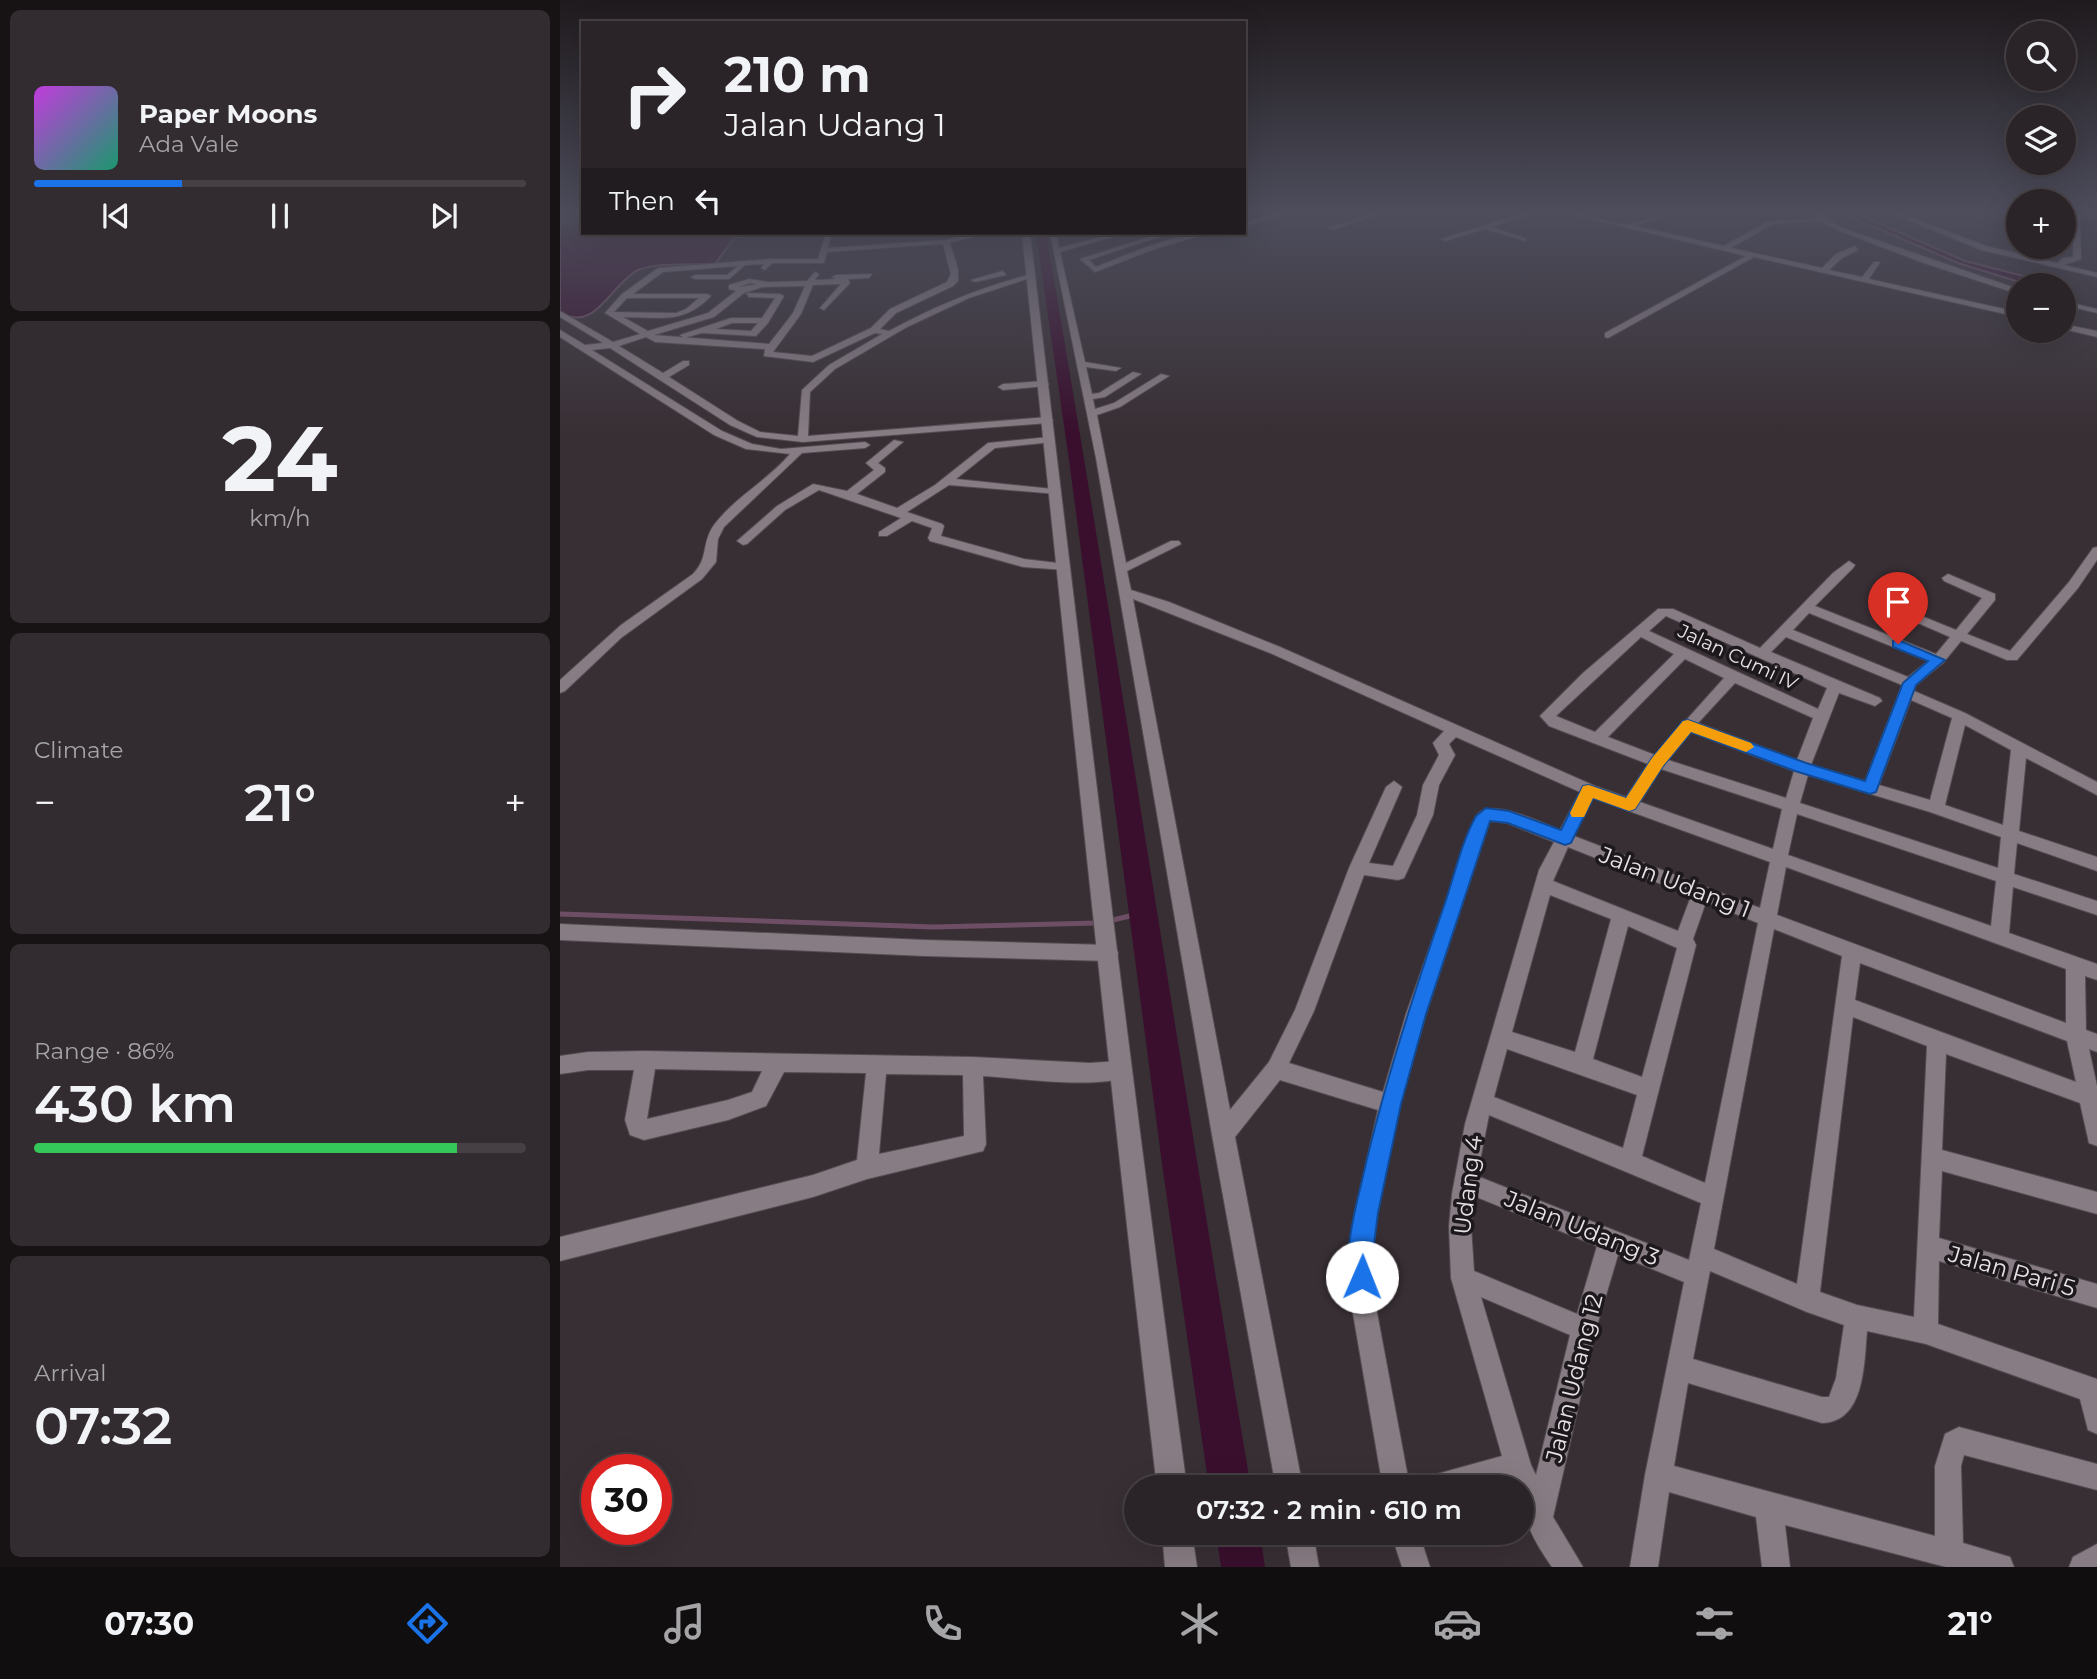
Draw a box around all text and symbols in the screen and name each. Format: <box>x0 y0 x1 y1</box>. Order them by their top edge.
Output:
map controls <box>2006 21 2076 343</box>
button: search <box>2006 21 2076 91</box>
text: 210 m <box>724 45 871 104</box>
icon: right <box>609 49 700 140</box>
text: Paper Moons <box>139 98 317 130</box>
text: Jalan Udang 1 <box>724 105 946 144</box>
button: layers <box>2006 105 2076 175</box>
text: Ada Vale <box>139 130 239 158</box>
icon: left <box>689 182 727 220</box>
text: Then <box>609 185 675 217</box>
button: + <box>2006 189 2076 259</box>
icon: previous <box>97 197 135 235</box>
icon: pause <box>261 197 299 235</box>
icon: next <box>425 197 463 235</box>
button: − <box>2006 273 2076 343</box>
text: 24 <box>222 403 338 514</box>
text: km/h <box>249 504 311 532</box>
pin <box>1868 572 1928 644</box>
icon: arrive <box>1879 583 1917 621</box>
street label: Jalan Cumi IV <box>1673 619 1802 695</box>
text: Climate <box>34 736 123 764</box>
text: 21° <box>244 771 316 834</box>
text: − <box>34 779 56 826</box>
text: + <box>504 779 526 826</box>
street label: Jalan Udang 1 <box>1595 840 1754 924</box>
text: Range · 86% <box>34 1037 174 1065</box>
text: 430 km <box>34 1072 236 1135</box>
street label: Udang 4 <box>1448 1134 1488 1236</box>
street label: Jalan Udang 3 <box>1500 1184 1663 1272</box>
street label: Jalan Pari 5 <box>1944 1239 2079 1302</box>
position arrow <box>1325 1240 1399 1314</box>
street label: Jalan Udang 12 <box>1539 1291 1608 1466</box>
text: Arrival <box>34 1359 107 1387</box>
text: 07:32 <box>34 1394 172 1457</box>
speed limit sign: 30 <box>581 1454 672 1545</box>
text: 07:32 · 2 min · 610 m <box>1196 1494 1462 1526</box>
icon: directions <box>403 1599 452 1648</box>
icon: music <box>660 1599 709 1648</box>
icon: phone <box>918 1599 967 1648</box>
icon: climate <box>1175 1599 1224 1648</box>
icon: car <box>1433 1599 1482 1648</box>
icon: filters <box>1690 1599 1739 1648</box>
text: 07:30 <box>104 1604 194 1643</box>
text: 21° <box>1948 1604 1993 1643</box>

